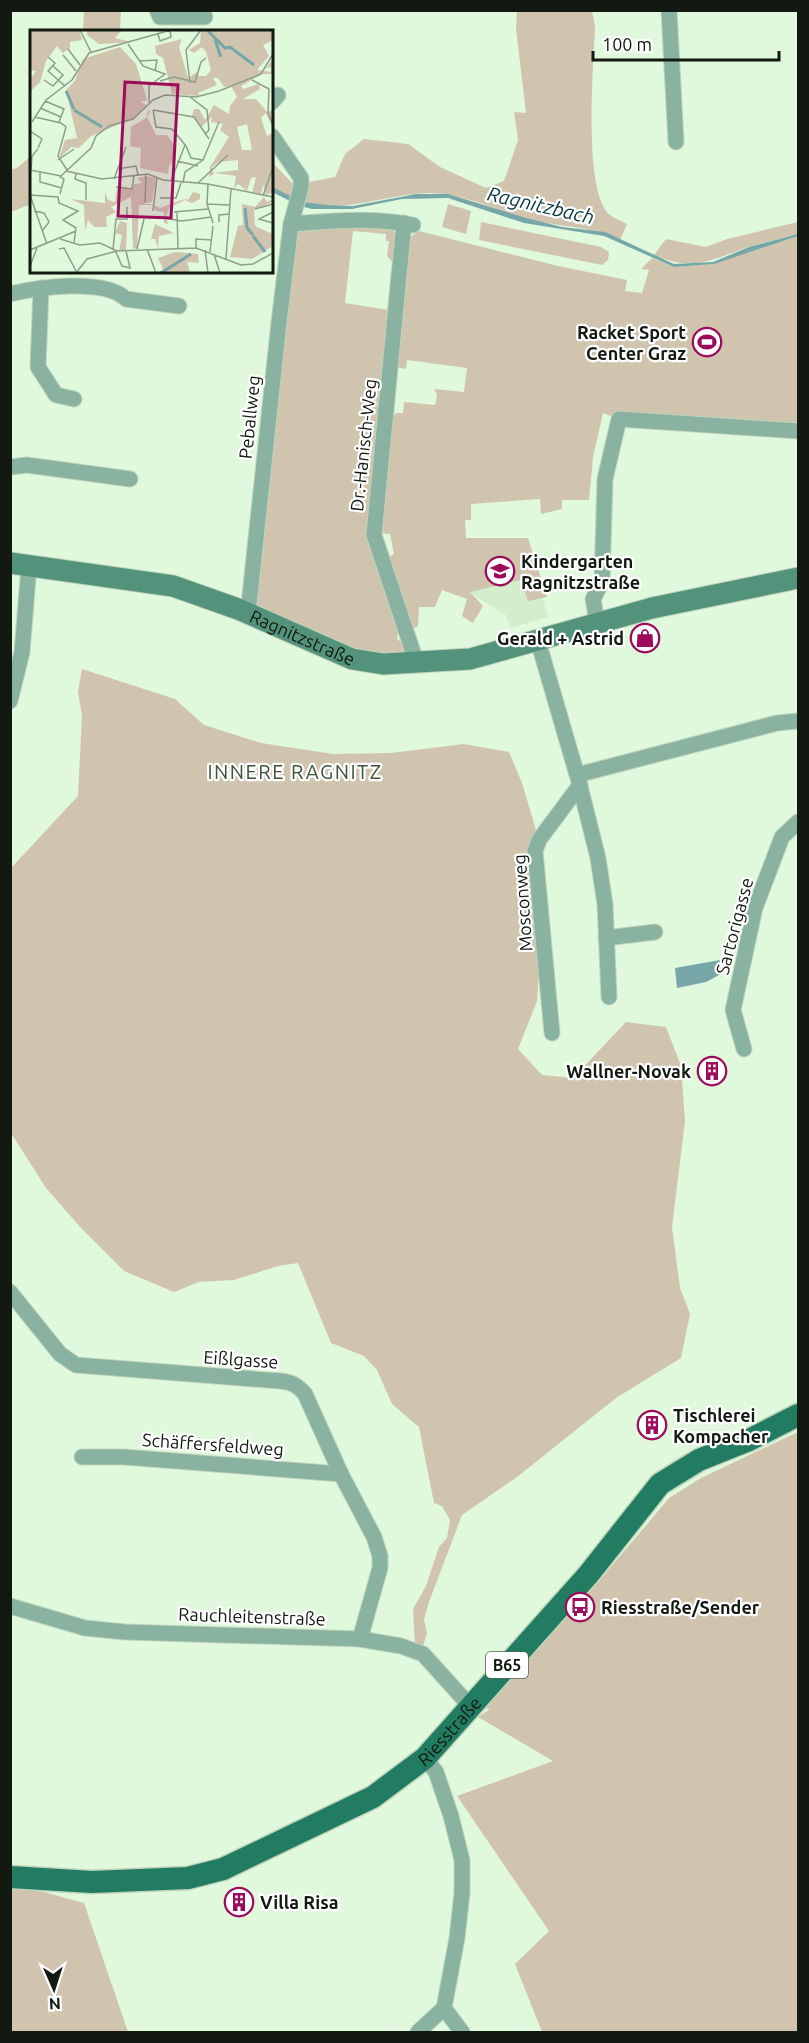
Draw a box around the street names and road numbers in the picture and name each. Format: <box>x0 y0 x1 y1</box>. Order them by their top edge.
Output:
street label: Peballweg <box>235 374 263 460</box>
street label: Dr.-Hanisch-Weg <box>346 378 380 512</box>
street label: Ragnitzstraße <box>247 606 358 669</box>
street label: Mosconweg <box>509 854 535 952</box>
street label: Sartorigasse <box>711 875 757 977</box>
street label: Eißlgasse <box>203 1346 279 1372</box>
street label: Schäffersfeldweg <box>142 1429 284 1459</box>
street label: Rauchleitenstraße <box>178 1603 326 1629</box>
road number: B65 <box>486 1652 528 1678</box>
street label: Riesstraße <box>414 1693 485 1770</box>

